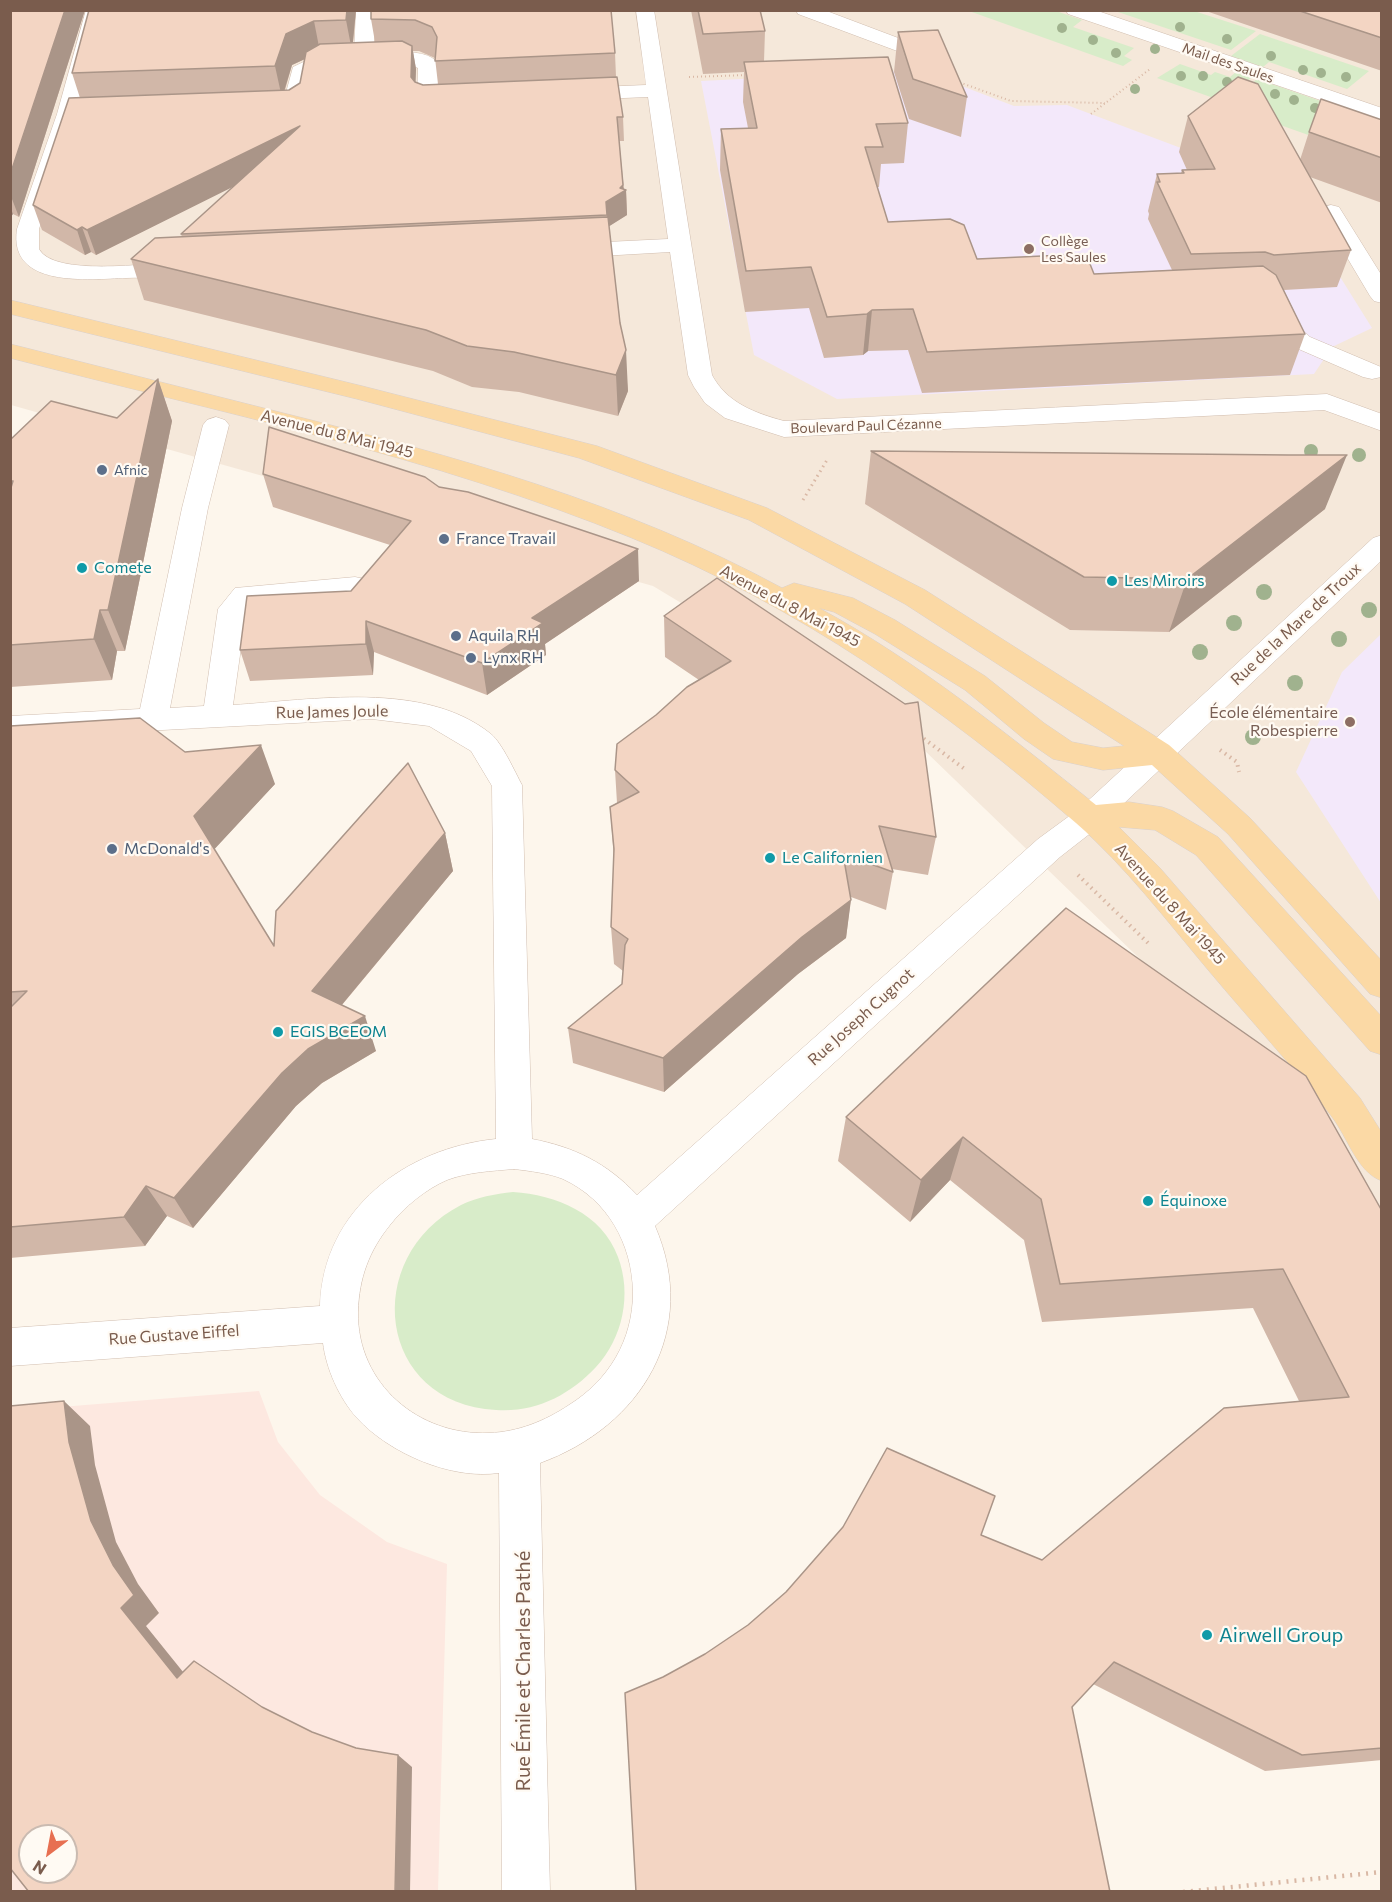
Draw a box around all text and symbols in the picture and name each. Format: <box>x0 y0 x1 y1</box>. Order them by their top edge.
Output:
street label: Mail des Saules <box>1180 39 1276 87</box>
place label: Collège Les Saules <box>1041 233 1106 266</box>
marker: Collège Les Saules <box>1022 242 1036 256</box>
street label: Avenue du 8 Mai 1945 <box>259 406 415 462</box>
street label: Boulevard Paul Cézanne <box>790 415 942 437</box>
place label: Afnic <box>114 462 147 478</box>
marker: Afnic <box>95 463 109 477</box>
place label: France Travail <box>456 529 556 549</box>
marker: France Travail <box>437 532 451 546</box>
place label: Comete <box>94 558 152 578</box>
street label: Rue de la Mare de Troux <box>1227 559 1365 689</box>
marker: Comete <box>75 561 89 575</box>
street label: Avenue du 8 Mai 1945 <box>716 561 864 651</box>
place label: Les Miroirs <box>1124 571 1205 591</box>
marker: Les Miroirs <box>1105 574 1119 588</box>
place label: Aquila RH <box>468 626 539 646</box>
marker: Aquila RH <box>449 629 463 643</box>
place label: Lynx RH <box>483 648 543 668</box>
marker: Lynx RH <box>464 651 478 665</box>
street label: Rue James Joule <box>276 701 388 723</box>
place label: École élémentaire Robespierre <box>1209 703 1338 741</box>
marker: École élémentaire Robespierre <box>1343 715 1357 729</box>
place label: McDonald's <box>124 839 210 859</box>
street label: Avenue du 8 Mai 1945 <box>1111 839 1229 969</box>
marker: McDonald's <box>105 842 119 856</box>
place label: Le Californien <box>782 848 883 868</box>
marker: Le Californien <box>763 851 777 865</box>
street label: Rue Joseph Cugnot <box>804 964 918 1070</box>
place label: EGIS BCEOM <box>290 1022 387 1042</box>
marker: EGIS BCEOM <box>271 1025 285 1039</box>
place label: Équinoxe <box>1160 1191 1227 1211</box>
marker: Équinoxe <box>1141 1194 1155 1208</box>
street label: Rue Gustave Eiffel <box>108 1321 240 1349</box>
street label: Rue Émile et Charles Pathé <box>511 1551 535 1791</box>
place label: Airwell Group <box>1219 1623 1343 1647</box>
marker: Airwell Group <box>1200 1628 1214 1642</box>
north arrow <box>18 1824 78 1884</box>
text: N <box>29 1857 49 1879</box>

